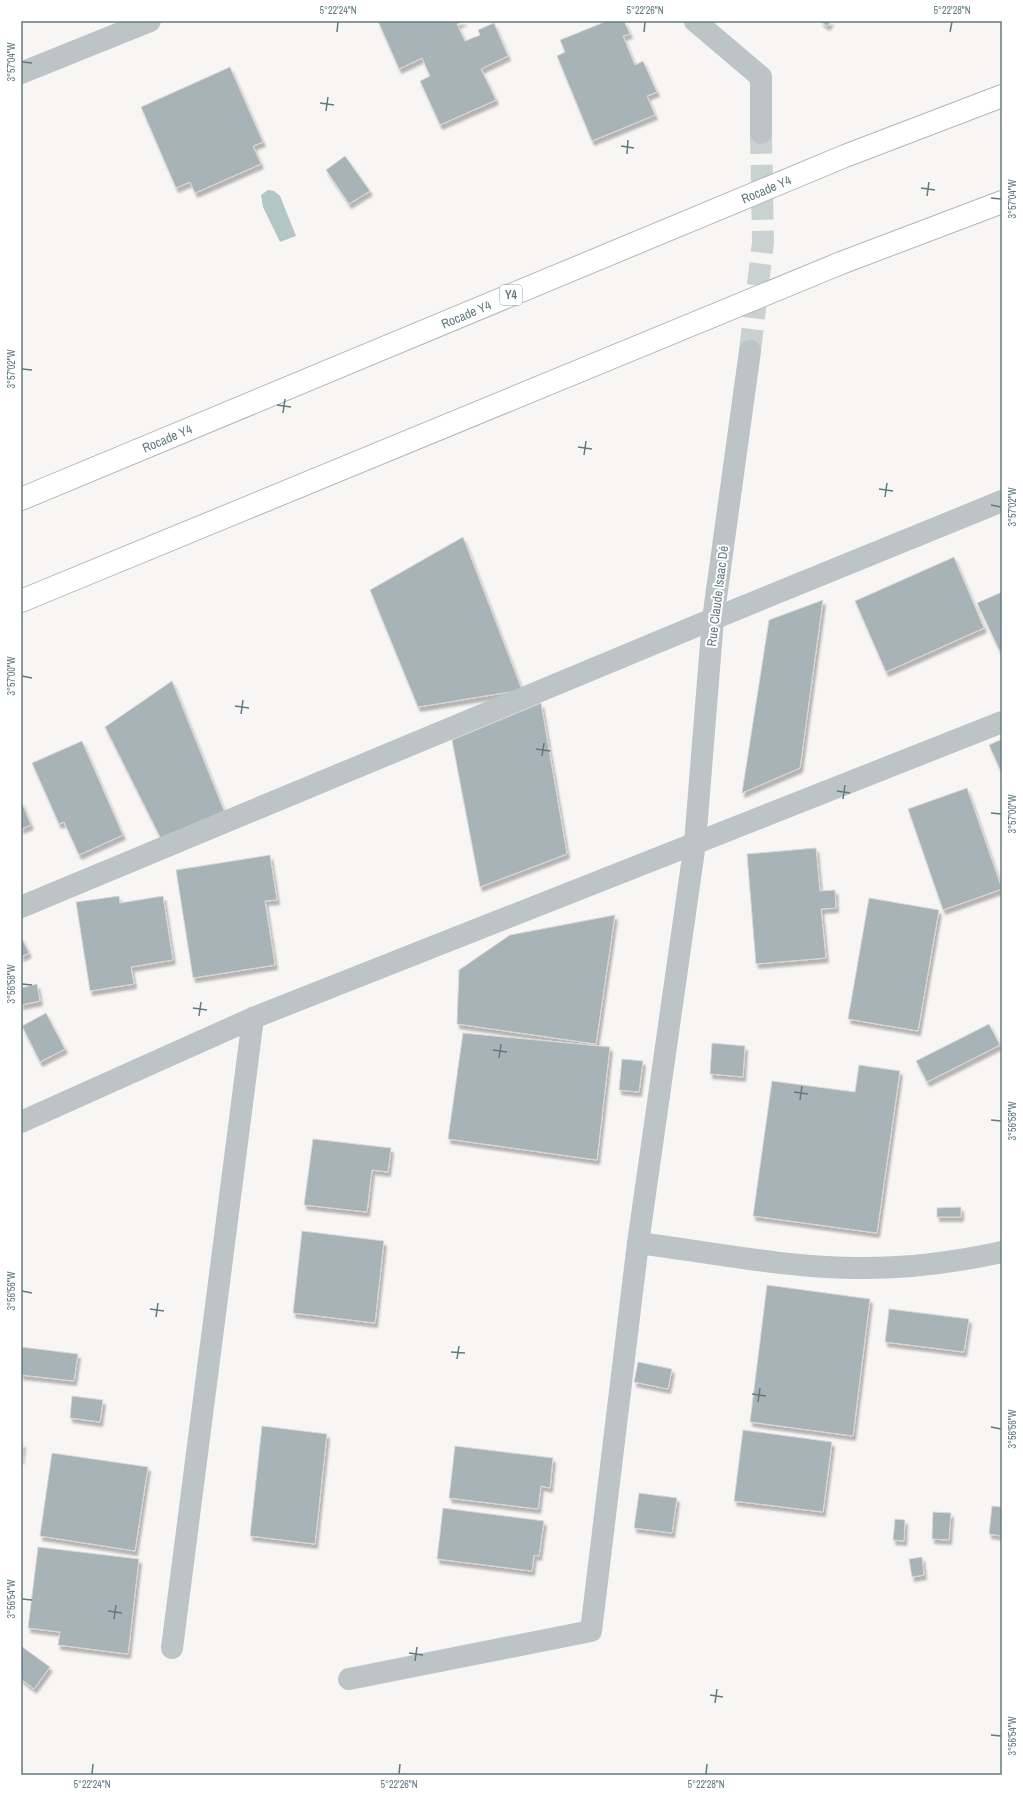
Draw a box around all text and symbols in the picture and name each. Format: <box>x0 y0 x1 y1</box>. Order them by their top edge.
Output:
text: 5°22'24"N <box>319 4 357 17</box>
text: 5°22'26"N <box>626 4 664 17</box>
text: 5°22'28"N <box>933 4 971 17</box>
text: 3°57'04"W <box>5 42 18 82</box>
street label: Rocade Y4 <box>739 171 794 208</box>
text: 3°57'04"W <box>1006 179 1019 219</box>
road number: Y4 <box>500 285 522 305</box>
street label: Rocade Y4 <box>439 296 494 333</box>
text: 3°57'02"W <box>5 349 18 389</box>
street label: Rocade Y4 <box>140 420 195 457</box>
text: 3°57'02"W <box>1006 487 1019 527</box>
street label: Rue Claude Isaac Dé <box>703 545 732 647</box>
text: 3°57'00"W <box>5 656 18 696</box>
text: 3°57'00"W <box>1006 794 1019 834</box>
text: 3°56'58"W <box>5 964 18 1004</box>
text: 3°56'58"W <box>1006 1101 1019 1141</box>
text: 3°56'56"W <box>5 1271 18 1311</box>
text: 3°56'56"W <box>1006 1409 1019 1449</box>
text: 3°56'54"W <box>5 1579 18 1619</box>
text: 3°56'54"W <box>1006 1716 1019 1756</box>
text: 5°22'24"N <box>73 1778 111 1791</box>
text: 5°22'26"N <box>380 1778 418 1791</box>
text: 5°22'28"N <box>687 1778 725 1791</box>

